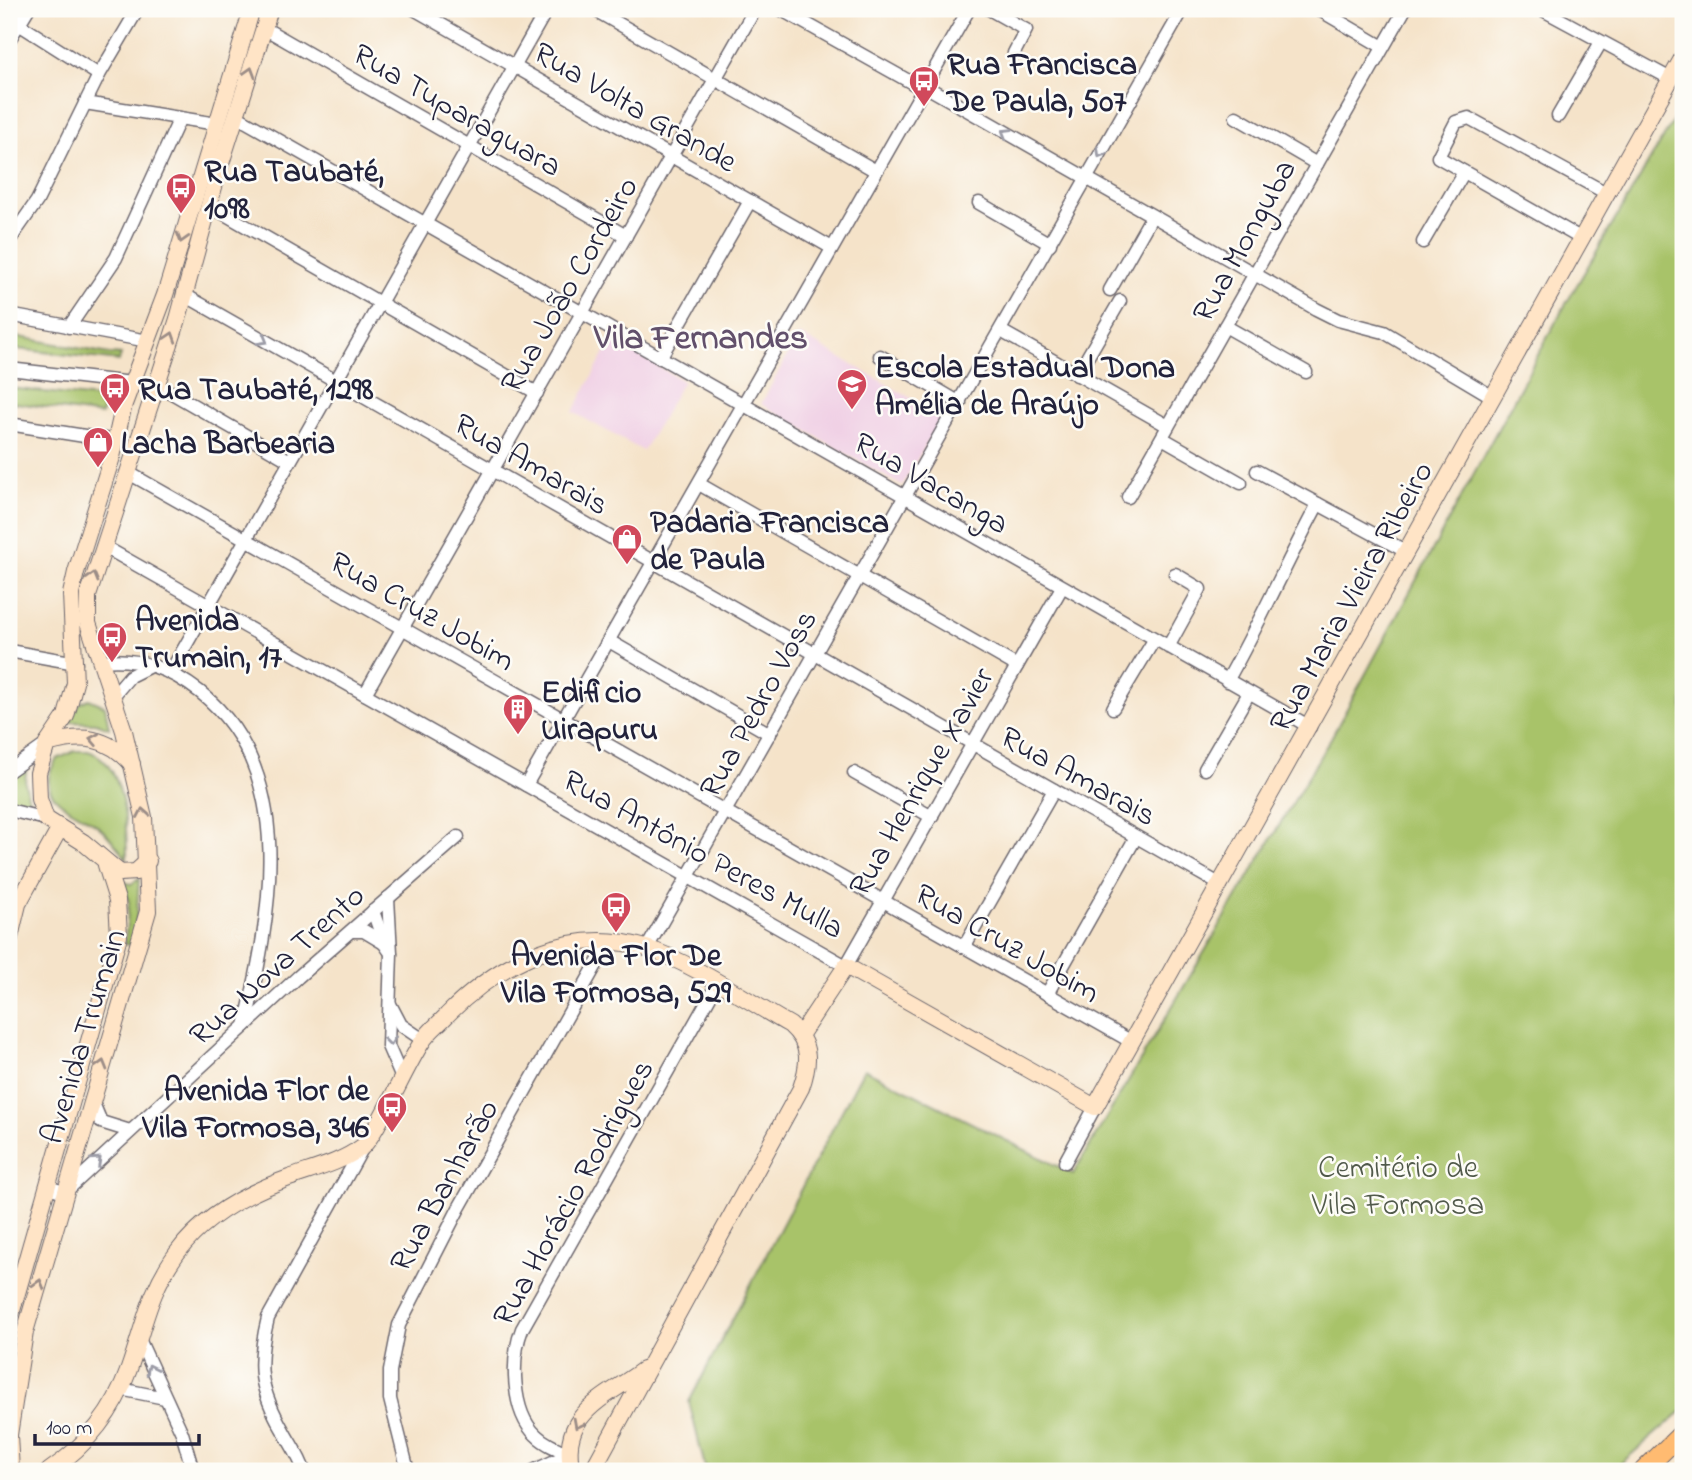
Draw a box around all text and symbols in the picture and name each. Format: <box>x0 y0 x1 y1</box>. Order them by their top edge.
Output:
street label: Rua Volta Grande <box>523 32 746 187</box>
street label: Rua Tuparaguara <box>343 33 570 191</box>
place label: Rua Francisca De Paula, 507 <box>945 43 1137 127</box>
bus stop icon: Rua Francisca De Paula, 507 <box>907 64 941 108</box>
one-way arrow <box>242 67 256 79</box>
one-way arrow <box>1000 128 1013 141</box>
one-way arrow <box>1096 146 1109 159</box>
place label: Rua Taubaté, 1098 <box>204 150 384 234</box>
street label: Rua Monguba <box>1182 152 1310 332</box>
street label: Rua João Cordeiro <box>490 169 652 403</box>
bus stop icon: Rua Taubaté, 1098 <box>164 171 198 215</box>
one-way arrow <box>175 232 190 244</box>
district label: Vila Fernandes <box>593 314 808 365</box>
one-way arrow <box>163 332 178 344</box>
one-way arrow <box>256 332 269 345</box>
place label: Escola Estadual Dona Amélia de Araújo <box>875 346 1175 430</box>
school or university icon: Escola Estadual Dona Amélia de Araújo <box>835 367 869 411</box>
place label: Rua Taubaté, 1298 <box>138 368 374 415</box>
bus stop icon: Rua Taubaté, 1298 <box>98 371 132 415</box>
street label: Rua Amarais <box>444 403 617 529</box>
place label: Lacha Barbearia <box>121 422 335 469</box>
street label: Rua Vacanga <box>844 422 1017 548</box>
shop icon: Lacha Barbearia <box>81 425 115 469</box>
street label: Rua Maria Vieira Ribeiro <box>1259 454 1447 742</box>
place label: Padaria Francisca de Paula <box>650 501 889 585</box>
shop icon: Padaria Francisca de Paula <box>610 522 644 566</box>
street label: Rua Cruz Jobim <box>320 541 523 685</box>
one-way arrow <box>84 571 99 583</box>
place label: Avenida Trumain, 17 <box>135 599 283 683</box>
street label: Rua Pedro Voss <box>689 602 831 807</box>
bus stop icon: Avenida Trumain, 17 <box>95 620 129 664</box>
street label: Rua Henrique Xavier <box>838 659 1008 906</box>
place label: Edificio Uirapuru <box>541 671 658 755</box>
building icon: Edificio Uirapuru <box>501 692 535 736</box>
street label: Rua Amarais <box>991 716 1164 840</box>
one-way arrow <box>88 732 100 747</box>
street label: Rua Antônio Peres Mulla <box>553 759 852 953</box>
one-way arrow <box>136 807 151 819</box>
street label: Rua Cruz Jobim <box>905 873 1108 1017</box>
street label: Rua Nova Trento <box>180 875 377 1059</box>
bus stop icon: Avenida Flor De Vila Formosa, 529 <box>599 890 633 934</box>
street label: Avenida Trumain <box>30 924 140 1150</box>
place label: Avenida Flor De Vila Formosa, 529 <box>500 934 731 1018</box>
one-way arrow <box>382 1035 397 1047</box>
street label: Rua Horácio Rodrigues <box>482 1052 668 1336</box>
one-way arrow <box>93 1059 108 1071</box>
place label: Avenida Flor de Vila Formosa, 346 <box>142 1069 371 1153</box>
bus stop icon: Avenida Flor de Vila Formosa, 346 <box>375 1090 409 1134</box>
street label: Rua Banharão <box>379 1092 513 1282</box>
park label: Cemitério de Vila Formosa <box>1311 1146 1484 1230</box>
one-way arrow <box>89 1157 102 1169</box>
one-way arrow <box>30 1278 45 1290</box>
one-way arrow <box>145 1364 159 1376</box>
scale bar <box>35 1403 200 1447</box>
text: 100 m <box>46 1414 92 1444</box>
one-way arrow <box>572 1417 586 1430</box>

